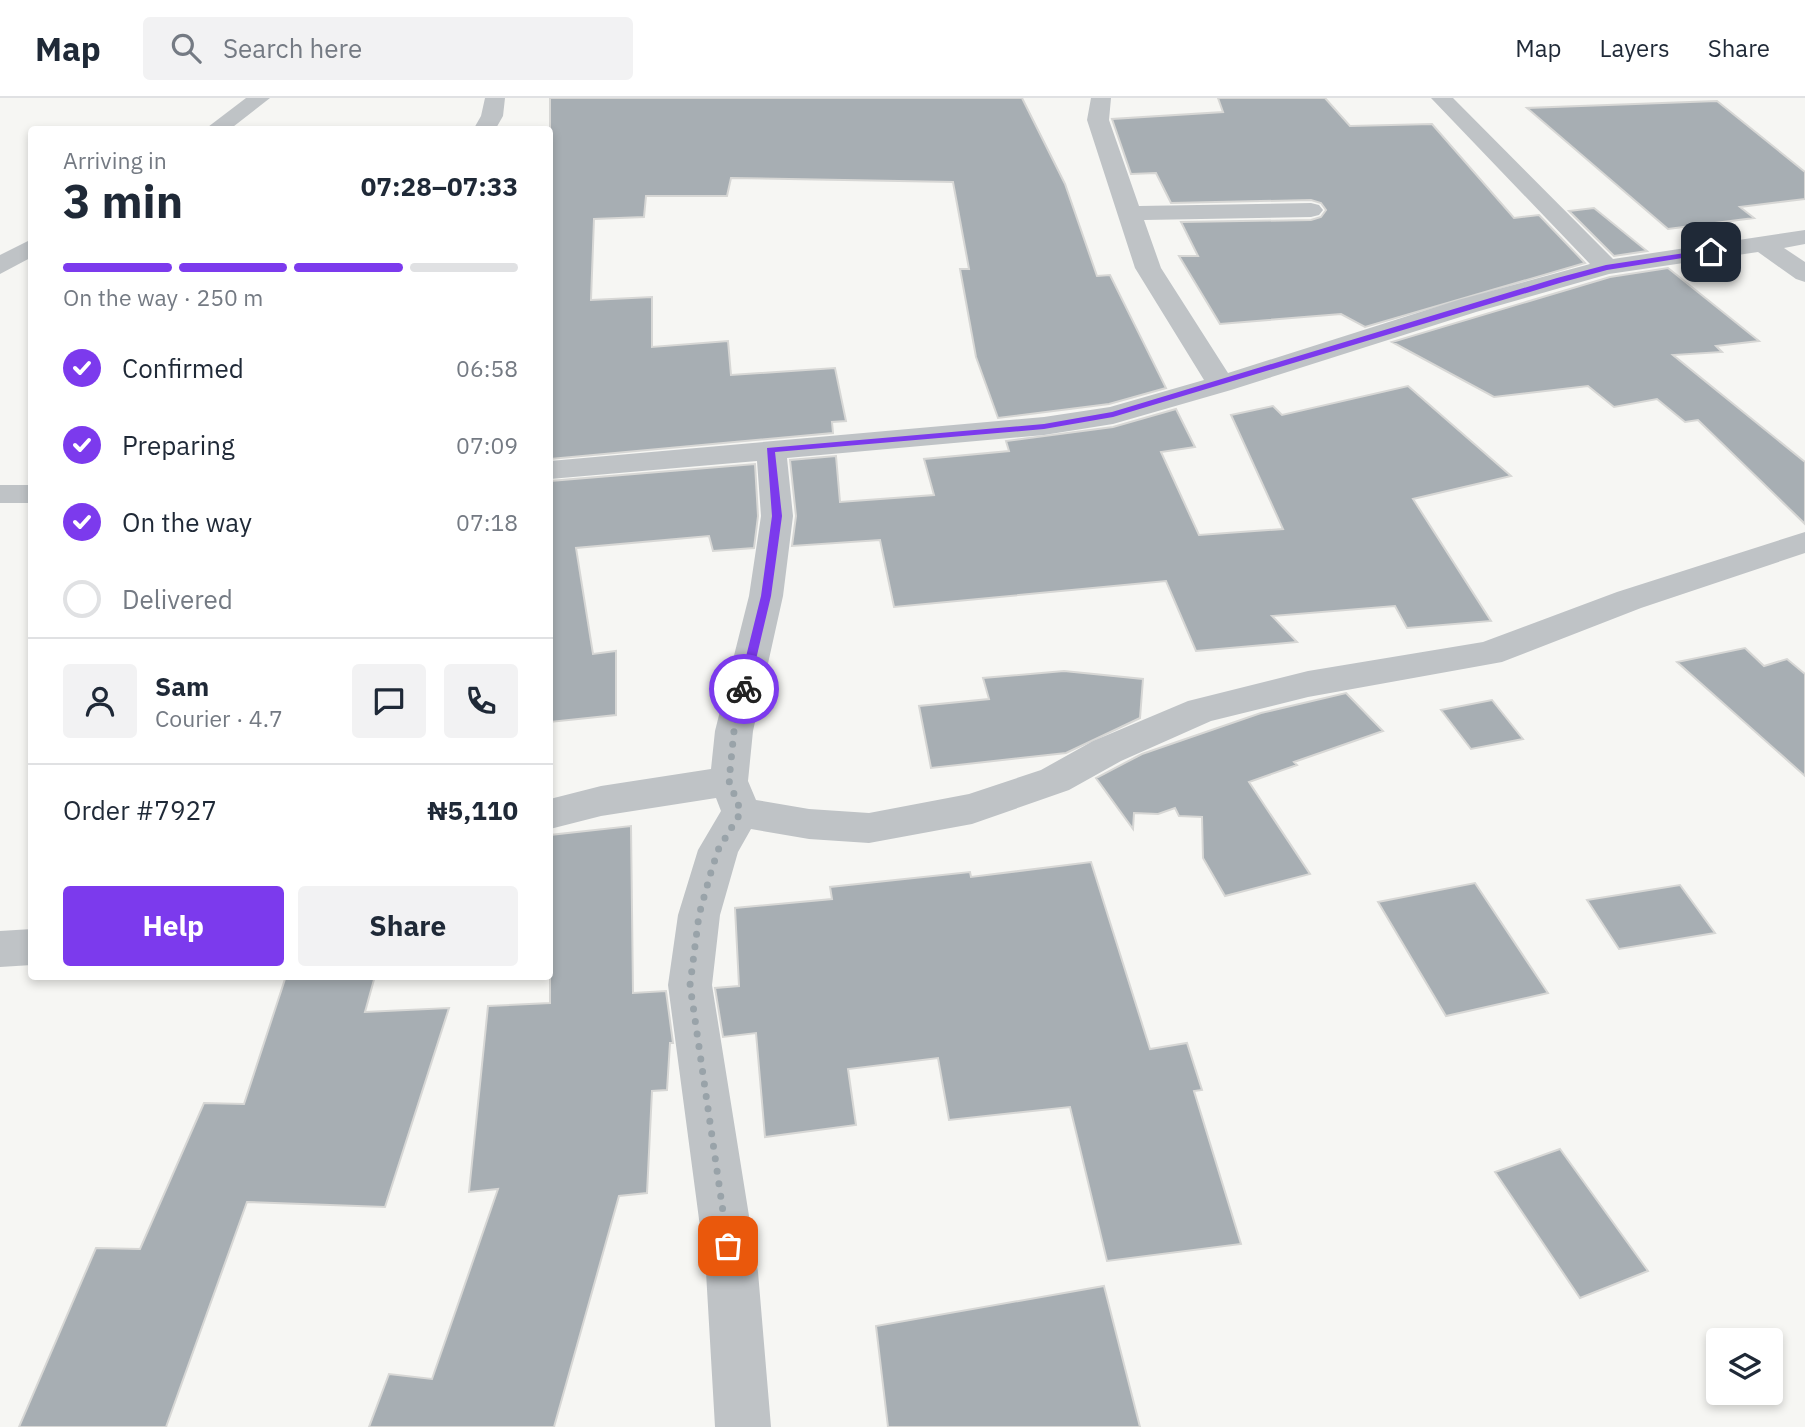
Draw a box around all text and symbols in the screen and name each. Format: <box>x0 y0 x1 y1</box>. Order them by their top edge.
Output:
search box <box>143 17 633 80</box>
text: Map <box>35 27 101 70</box>
icon: search <box>167 29 205 67</box>
text: Search here <box>223 31 362 65</box>
text: Map <box>1515 32 1562 64</box>
text: Layers <box>1600 32 1670 64</box>
text: Share <box>1708 32 1770 64</box>
text: Arriving in <box>63 145 167 175</box>
text: 07:28–07:33 <box>361 169 518 203</box>
text: 3 min <box>63 171 183 231</box>
pin <box>1681 222 1741 282</box>
icon: home <box>1692 233 1730 271</box>
text: On the way · 250 m <box>63 282 263 312</box>
icon: check <box>63 349 101 387</box>
text: Confirmed <box>122 351 244 385</box>
text: 06:58 <box>456 353 518 383</box>
icon: check <box>63 426 101 464</box>
text: Preparing <box>122 428 235 462</box>
text: 07:09 <box>456 430 518 460</box>
icon: check <box>63 503 101 541</box>
text: On the way <box>122 505 252 539</box>
text: 07:18 <box>456 507 518 537</box>
text: Delivered <box>122 582 233 616</box>
courier <box>709 654 779 724</box>
button: person <box>63 664 137 738</box>
button: chat <box>352 664 426 738</box>
button: phone <box>444 664 518 738</box>
text: Sam <box>155 669 209 703</box>
icon: bike <box>725 670 763 708</box>
text: Courier · 4.7 <box>155 703 283 733</box>
text: Order #7927 <box>63 793 217 827</box>
text: ₦5,110 <box>427 793 518 827</box>
button: Help <box>63 886 284 966</box>
button: Share <box>298 886 518 966</box>
pin <box>698 1216 758 1276</box>
icon: bag <box>709 1227 747 1265</box>
map controls <box>1706 1328 1783 1405</box>
button: layers <box>1706 1328 1783 1405</box>

